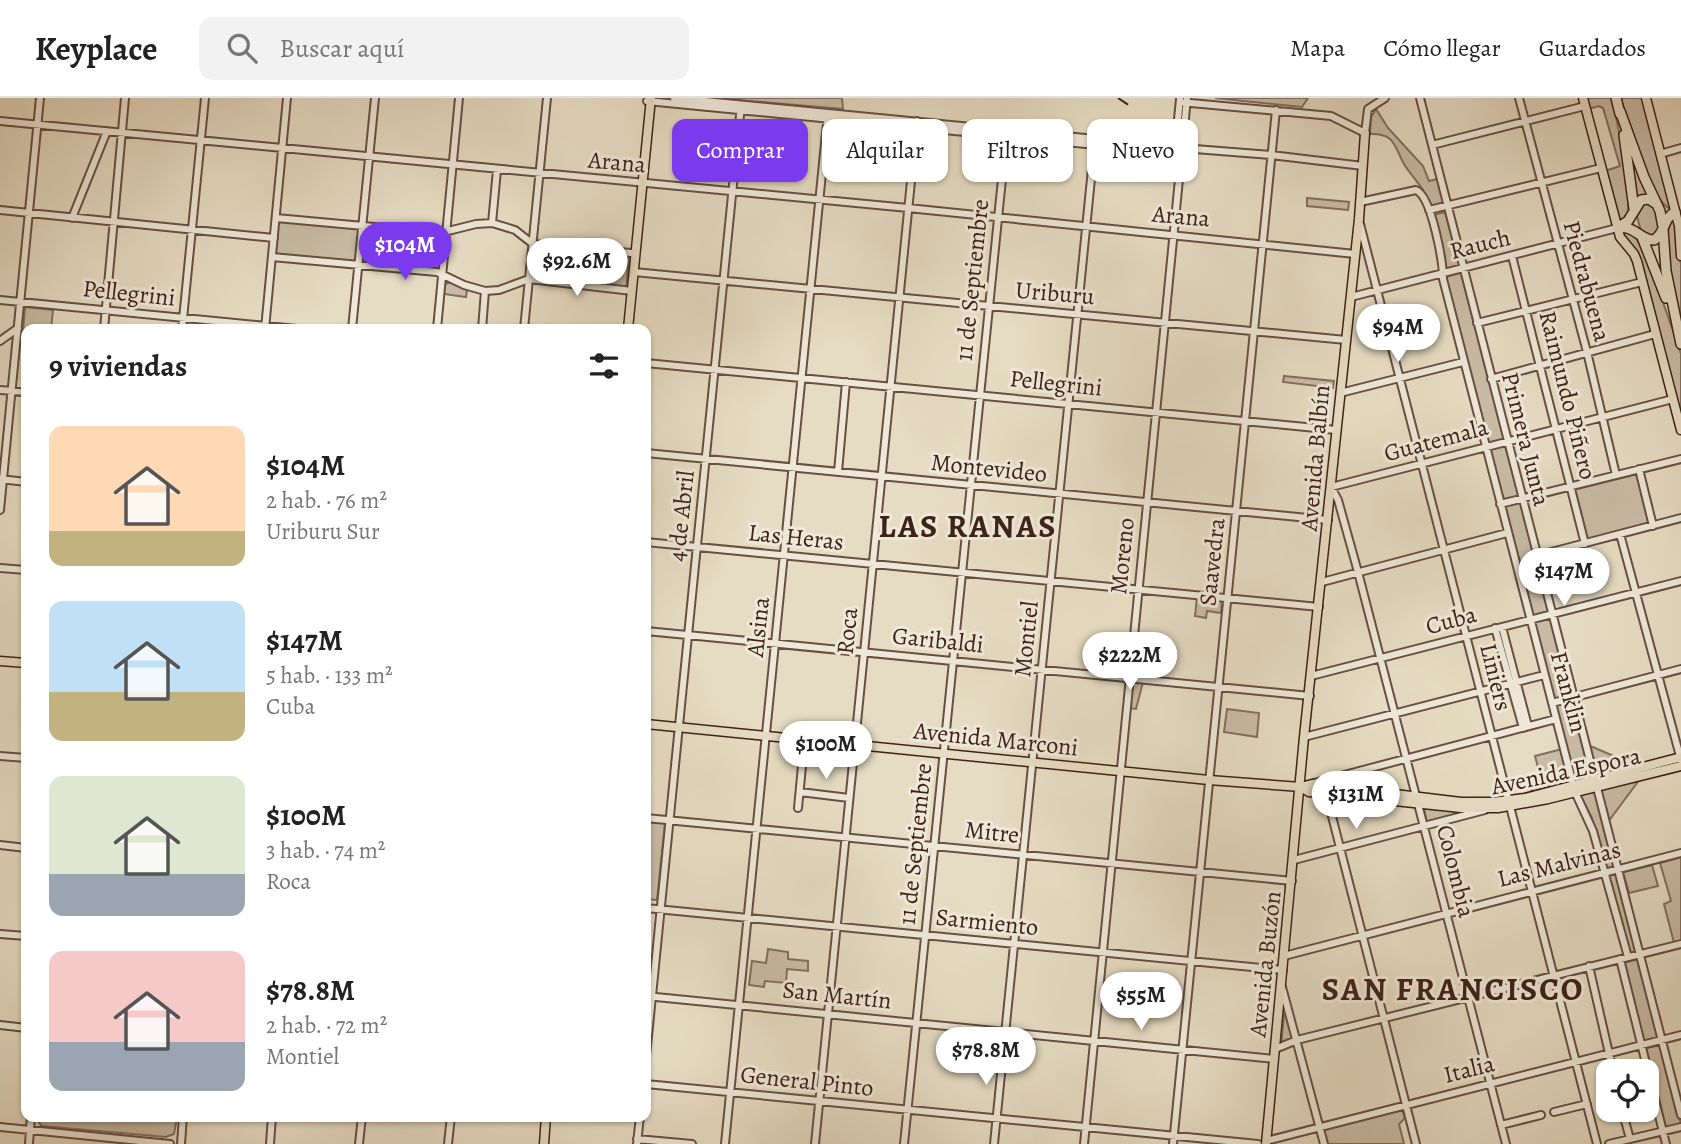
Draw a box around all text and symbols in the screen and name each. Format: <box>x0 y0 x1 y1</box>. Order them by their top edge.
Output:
search box <box>199 17 689 80</box>
text: Keyplace <box>35 26 157 71</box>
icon: search <box>223 29 261 67</box>
text: Buscar aquí <box>279 31 404 66</box>
text: Mapa <box>1290 32 1345 64</box>
text: Cómo llegar <box>1383 32 1501 64</box>
text: Guardados <box>1539 32 1646 64</box>
chip: Comprar <box>672 119 808 182</box>
chip: Alquilar <box>822 119 948 182</box>
chip: Filtros <box>962 119 1073 182</box>
chip: Nuevo <box>1087 119 1198 182</box>
street label: Arana <box>586 143 648 181</box>
street label: Arana <box>1150 197 1212 235</box>
street label: 11 de Septiembre <box>948 198 996 362</box>
street label: Piedrabuena <box>1556 217 1619 346</box>
street label: Rauch <box>1446 221 1514 267</box>
pin: $104M <box>356 222 454 282</box>
text: $104M <box>375 229 435 260</box>
pin: $92.6M <box>520 238 634 298</box>
text: $92.6M <box>543 245 611 276</box>
street label: Pellegrini <box>81 272 177 314</box>
street label: Uriburu <box>1014 274 1096 312</box>
pin: $94M <box>1357 304 1439 364</box>
street label: Raimundo Piñero <box>1532 307 1604 483</box>
text: $94M <box>1372 311 1424 342</box>
text: 9 viviendas <box>49 346 187 386</box>
icon: filters <box>585 347 623 385</box>
street label: Pellegrini <box>1008 362 1104 404</box>
street label: Primera Junta <box>1494 369 1558 510</box>
street label: Avenida Balbín <box>1293 383 1337 534</box>
street label: Guatemala <box>1380 411 1492 469</box>
text: $104M <box>266 445 345 485</box>
street label: Montevideo <box>929 446 1049 490</box>
icon: home <box>105 454 189 538</box>
street label: 4 de Abril <box>660 469 702 563</box>
text: 2 hab. · 76 m² <box>266 485 387 516</box>
district label: LAS RANAS <box>879 504 1057 548</box>
text: Uriburu Sur <box>266 516 380 547</box>
street label: Las Heras <box>747 516 845 558</box>
street label: Moreno <box>1102 516 1142 596</box>
street label: Saavedra <box>1191 516 1233 608</box>
pin: $147M <box>1515 548 1613 608</box>
text: $147M <box>1535 555 1593 586</box>
street label: Alsina <box>739 595 777 660</box>
street label: Cuba <box>1422 598 1481 642</box>
street label: Montiel <box>1006 599 1046 679</box>
street label: Roca <box>829 605 865 656</box>
street label: Garibaldi <box>891 619 985 661</box>
text: $147M <box>266 620 343 660</box>
icon: home <box>105 629 189 713</box>
pin: $222M <box>1081 632 1179 692</box>
text: $222M <box>1098 639 1162 670</box>
street label: Liniers <box>1472 640 1520 714</box>
street label: Franklin <box>1543 648 1595 736</box>
text: 5 hab. · 133 m² <box>266 660 393 691</box>
text: Cuba <box>266 691 315 722</box>
street label: Avenida Marconi <box>911 714 1080 764</box>
pin: $100M <box>777 722 875 781</box>
text: $100M <box>795 728 857 759</box>
street label: Avenida Espora <box>1487 739 1644 803</box>
street label: 11 de Septiembre <box>891 762 939 926</box>
pin: $131M <box>1307 772 1405 831</box>
text: $131M <box>1328 778 1384 809</box>
text: $100M <box>266 795 346 835</box>
icon: home <box>105 804 189 888</box>
street label: Mitre <box>963 813 1021 851</box>
street label: Colombia <box>1429 821 1483 921</box>
street label: Las Malvinas <box>1494 833 1624 895</box>
text: 3 hab. · 74 m² <box>266 835 385 866</box>
text: Roca <box>266 866 311 897</box>
street label: Avenida Buzón <box>1241 889 1289 1040</box>
street label: Sarmiento <box>934 901 1040 943</box>
district label: SAN FRANCISCO <box>1322 967 1584 1011</box>
text: $78.8M <box>266 970 355 1010</box>
pin: $55M <box>1100 972 1182 1032</box>
street label: San Martín <box>781 973 893 1017</box>
icon: home <box>105 979 189 1063</box>
text: $55M <box>1116 979 1166 1010</box>
text: 2 hab. · 72 m² <box>266 1010 387 1041</box>
pin: $78.8M <box>929 1028 1043 1087</box>
text: $78.8M <box>952 1034 1020 1065</box>
text: Montiel <box>266 1041 339 1072</box>
street label: Italia <box>1440 1047 1499 1091</box>
street label: General Pinto <box>739 1058 875 1104</box>
map controls <box>1596 1059 1659 1122</box>
button: locate <box>1596 1059 1659 1122</box>

